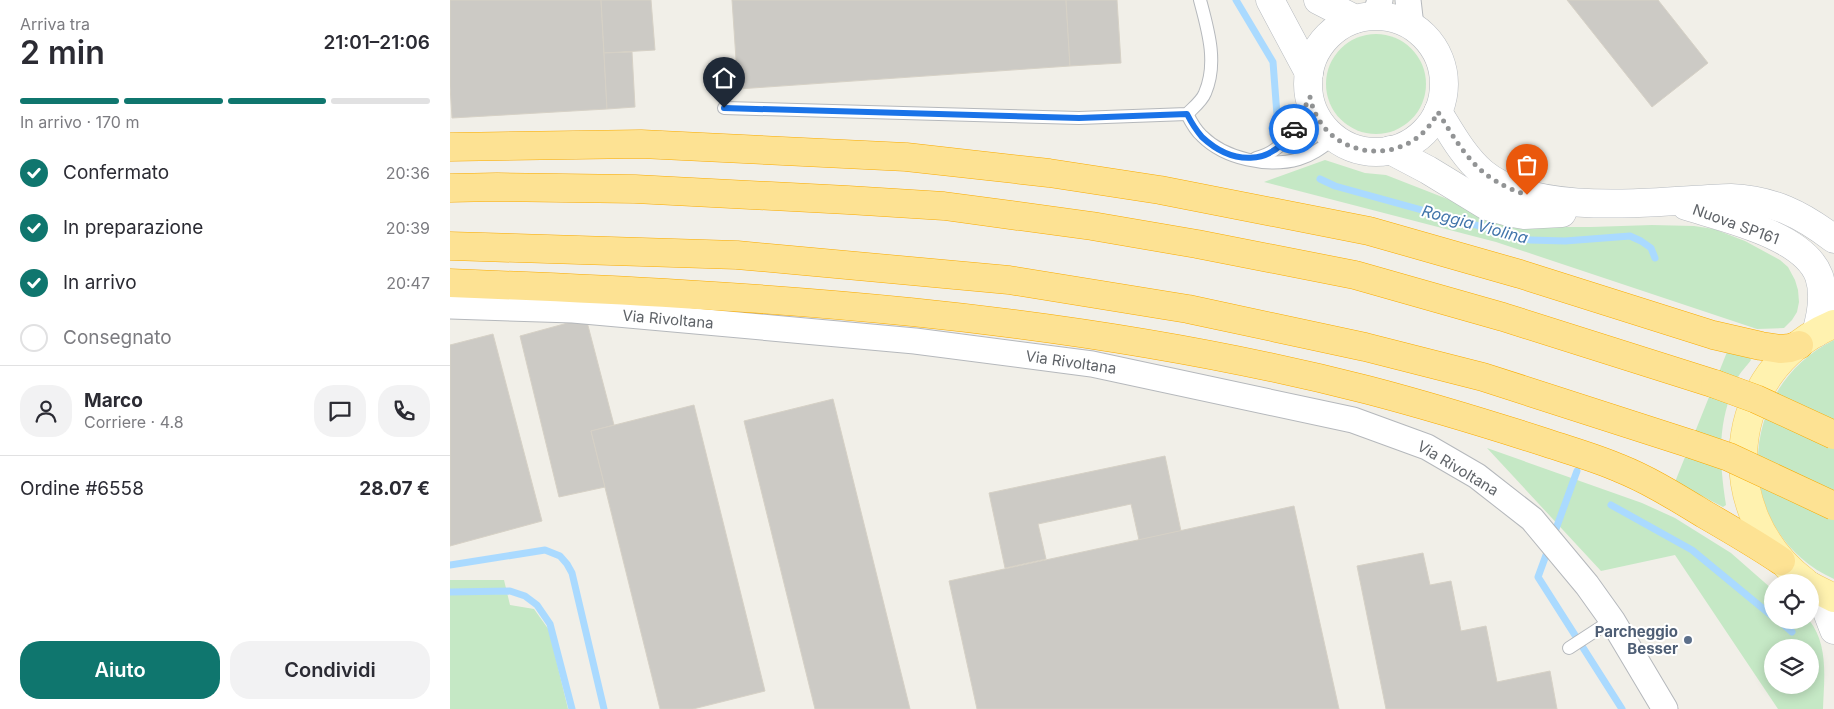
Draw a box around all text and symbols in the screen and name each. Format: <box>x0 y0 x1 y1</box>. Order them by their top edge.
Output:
text: Arriva tra <box>20 14 90 34</box>
text: 21:01–21:06 <box>323 31 430 54</box>
text: 2 min <box>20 33 105 72</box>
pin <box>703 57 745 108</box>
icon: home <box>710 64 738 92</box>
courier <box>1269 104 1319 154</box>
text: In arrivo · 170 m <box>20 112 139 132</box>
icon: car <box>1280 115 1308 143</box>
pin <box>1506 144 1548 195</box>
icon: bag <box>1513 151 1541 179</box>
icon: check <box>20 159 48 187</box>
text: Confermato <box>63 161 169 184</box>
text: 20:36 <box>386 163 430 183</box>
water label: Roggia Violina <box>1420 200 1530 248</box>
street label: Nuova SP161 <box>1690 200 1782 248</box>
icon: check <box>20 214 48 242</box>
text: In preparazione <box>63 216 203 239</box>
text: 20:39 <box>386 218 430 238</box>
icon: check <box>20 269 48 297</box>
text: In arrivo <box>63 271 137 294</box>
text: 20:47 <box>386 273 430 293</box>
street label: Via Rivoltana <box>622 306 714 332</box>
text: Consegnato <box>63 326 172 349</box>
street label: Via Rivoltana <box>1024 346 1118 378</box>
button: person <box>20 385 72 437</box>
button: chat <box>314 385 366 437</box>
button: phone <box>378 385 430 437</box>
text: Marco <box>84 389 143 412</box>
text: Corriere · 4.8 <box>84 412 184 432</box>
street label: Via Rivoltana <box>1414 436 1502 500</box>
text: Ordine #6558 <box>20 477 144 500</box>
text: 28.07 € <box>359 477 430 500</box>
map controls <box>1764 574 1819 694</box>
button: locate <box>1764 574 1819 629</box>
place label: Parcheggio Besser <box>1595 622 1678 658</box>
marker: Parcheggio Besser <box>1682 634 1694 646</box>
button: layers <box>1764 639 1819 694</box>
button: Aiuto <box>20 641 220 699</box>
button: Condividi <box>230 641 430 699</box>

